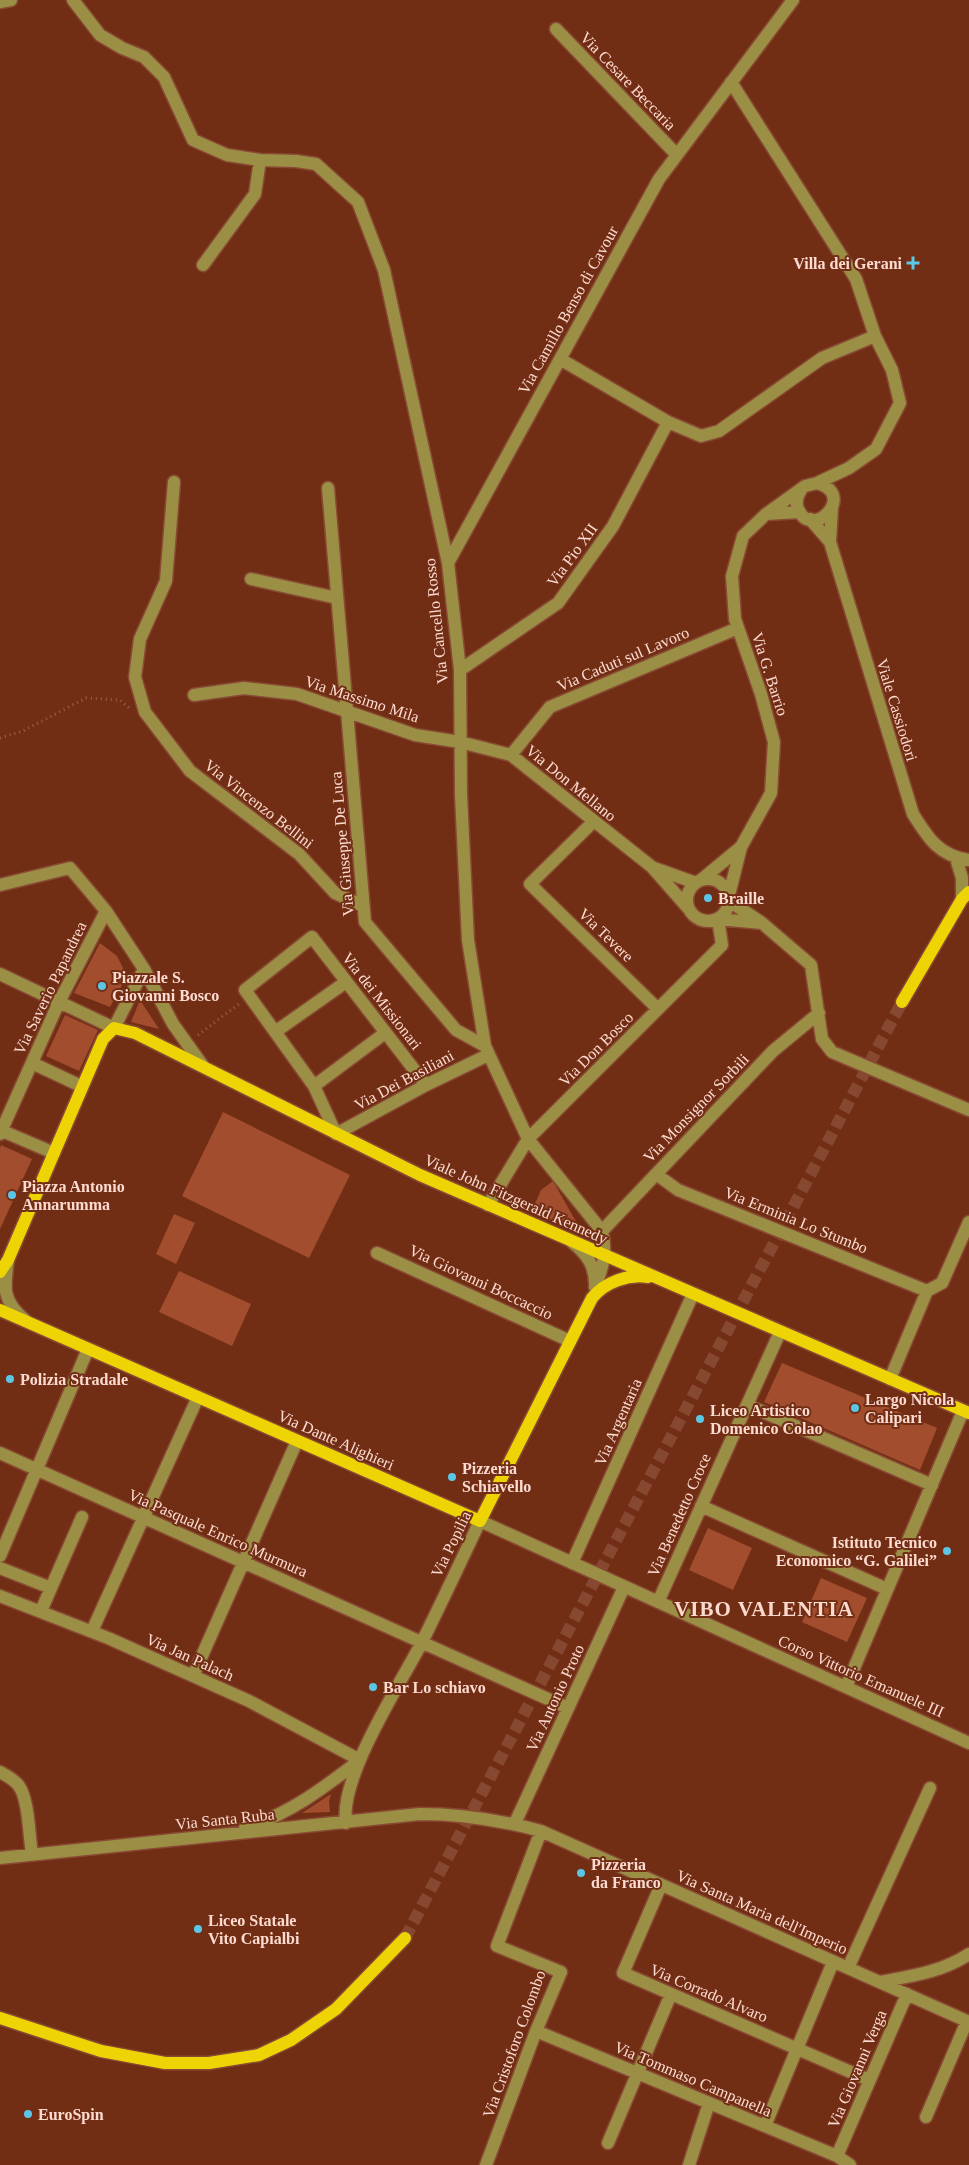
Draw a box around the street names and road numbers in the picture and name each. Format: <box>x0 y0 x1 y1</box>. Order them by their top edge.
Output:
street label: Via Cesare Beccaria <box>577 28 679 134</box>
street label: Via Camillo Benso di Cavour <box>515 223 622 397</box>
street label: Via Pio XII <box>543 520 601 590</box>
street label: Via Cancello Rosso <box>421 557 451 685</box>
street label: Via Caduti sul Lavoro <box>554 623 692 695</box>
street label: Via G. Barrio <box>749 630 791 718</box>
street label: Viale Cassiodori <box>873 657 921 764</box>
street label: Via Massimo Mila <box>303 673 421 725</box>
street label: Via Don Mellano <box>523 741 619 825</box>
street label: Via Vincenzo Bellini <box>201 756 317 852</box>
street label: Via Giuseppe De Luca <box>327 771 358 917</box>
street label: Via Tevere <box>575 905 637 965</box>
street label: Via Saverio Papandrea <box>10 919 90 1058</box>
street label: Via dei Missionari <box>339 949 425 1053</box>
street label: Via Don Bosco <box>555 1008 637 1090</box>
street label: Via Dei Basiliani <box>351 1046 457 1113</box>
street label: Via Monsignor Sorbili <box>640 1050 753 1166</box>
street label: Viale John Fitzgerald Kennedy <box>421 1151 610 1248</box>
street label: Via Erminia Lo Stumbo <box>722 1183 870 1257</box>
street label: Via Giovanni Boccaccio <box>407 1241 555 1323</box>
street label: Via Argentaria <box>591 1376 646 1469</box>
street label: Via Dante Alighieri <box>275 1407 397 1474</box>
street label: Via Benedetto Croce <box>644 1451 714 1579</box>
street label: Via Pasquale Enrico Murmura <box>125 1486 310 1581</box>
street label: Via Popilia <box>428 1508 475 1580</box>
street label: Via Jan Palach <box>144 1630 236 1684</box>
street label: Corso Vittorio Emanuele III <box>776 1632 946 1720</box>
street label: Via Antonio Proto <box>523 1642 587 1754</box>
street label: Via Santa Ruba <box>175 1805 275 1833</box>
street label: Via Santa Maria dell'Imperio <box>673 1867 850 1958</box>
street label: Via Corrado Alvaro <box>648 1961 770 2025</box>
street label: Via Cristoforo Colombo <box>479 1968 549 2120</box>
street label: Via Giovanni Verga <box>824 2007 890 2131</box>
street label: Via Tommaso Campanella <box>611 2038 774 2121</box>

